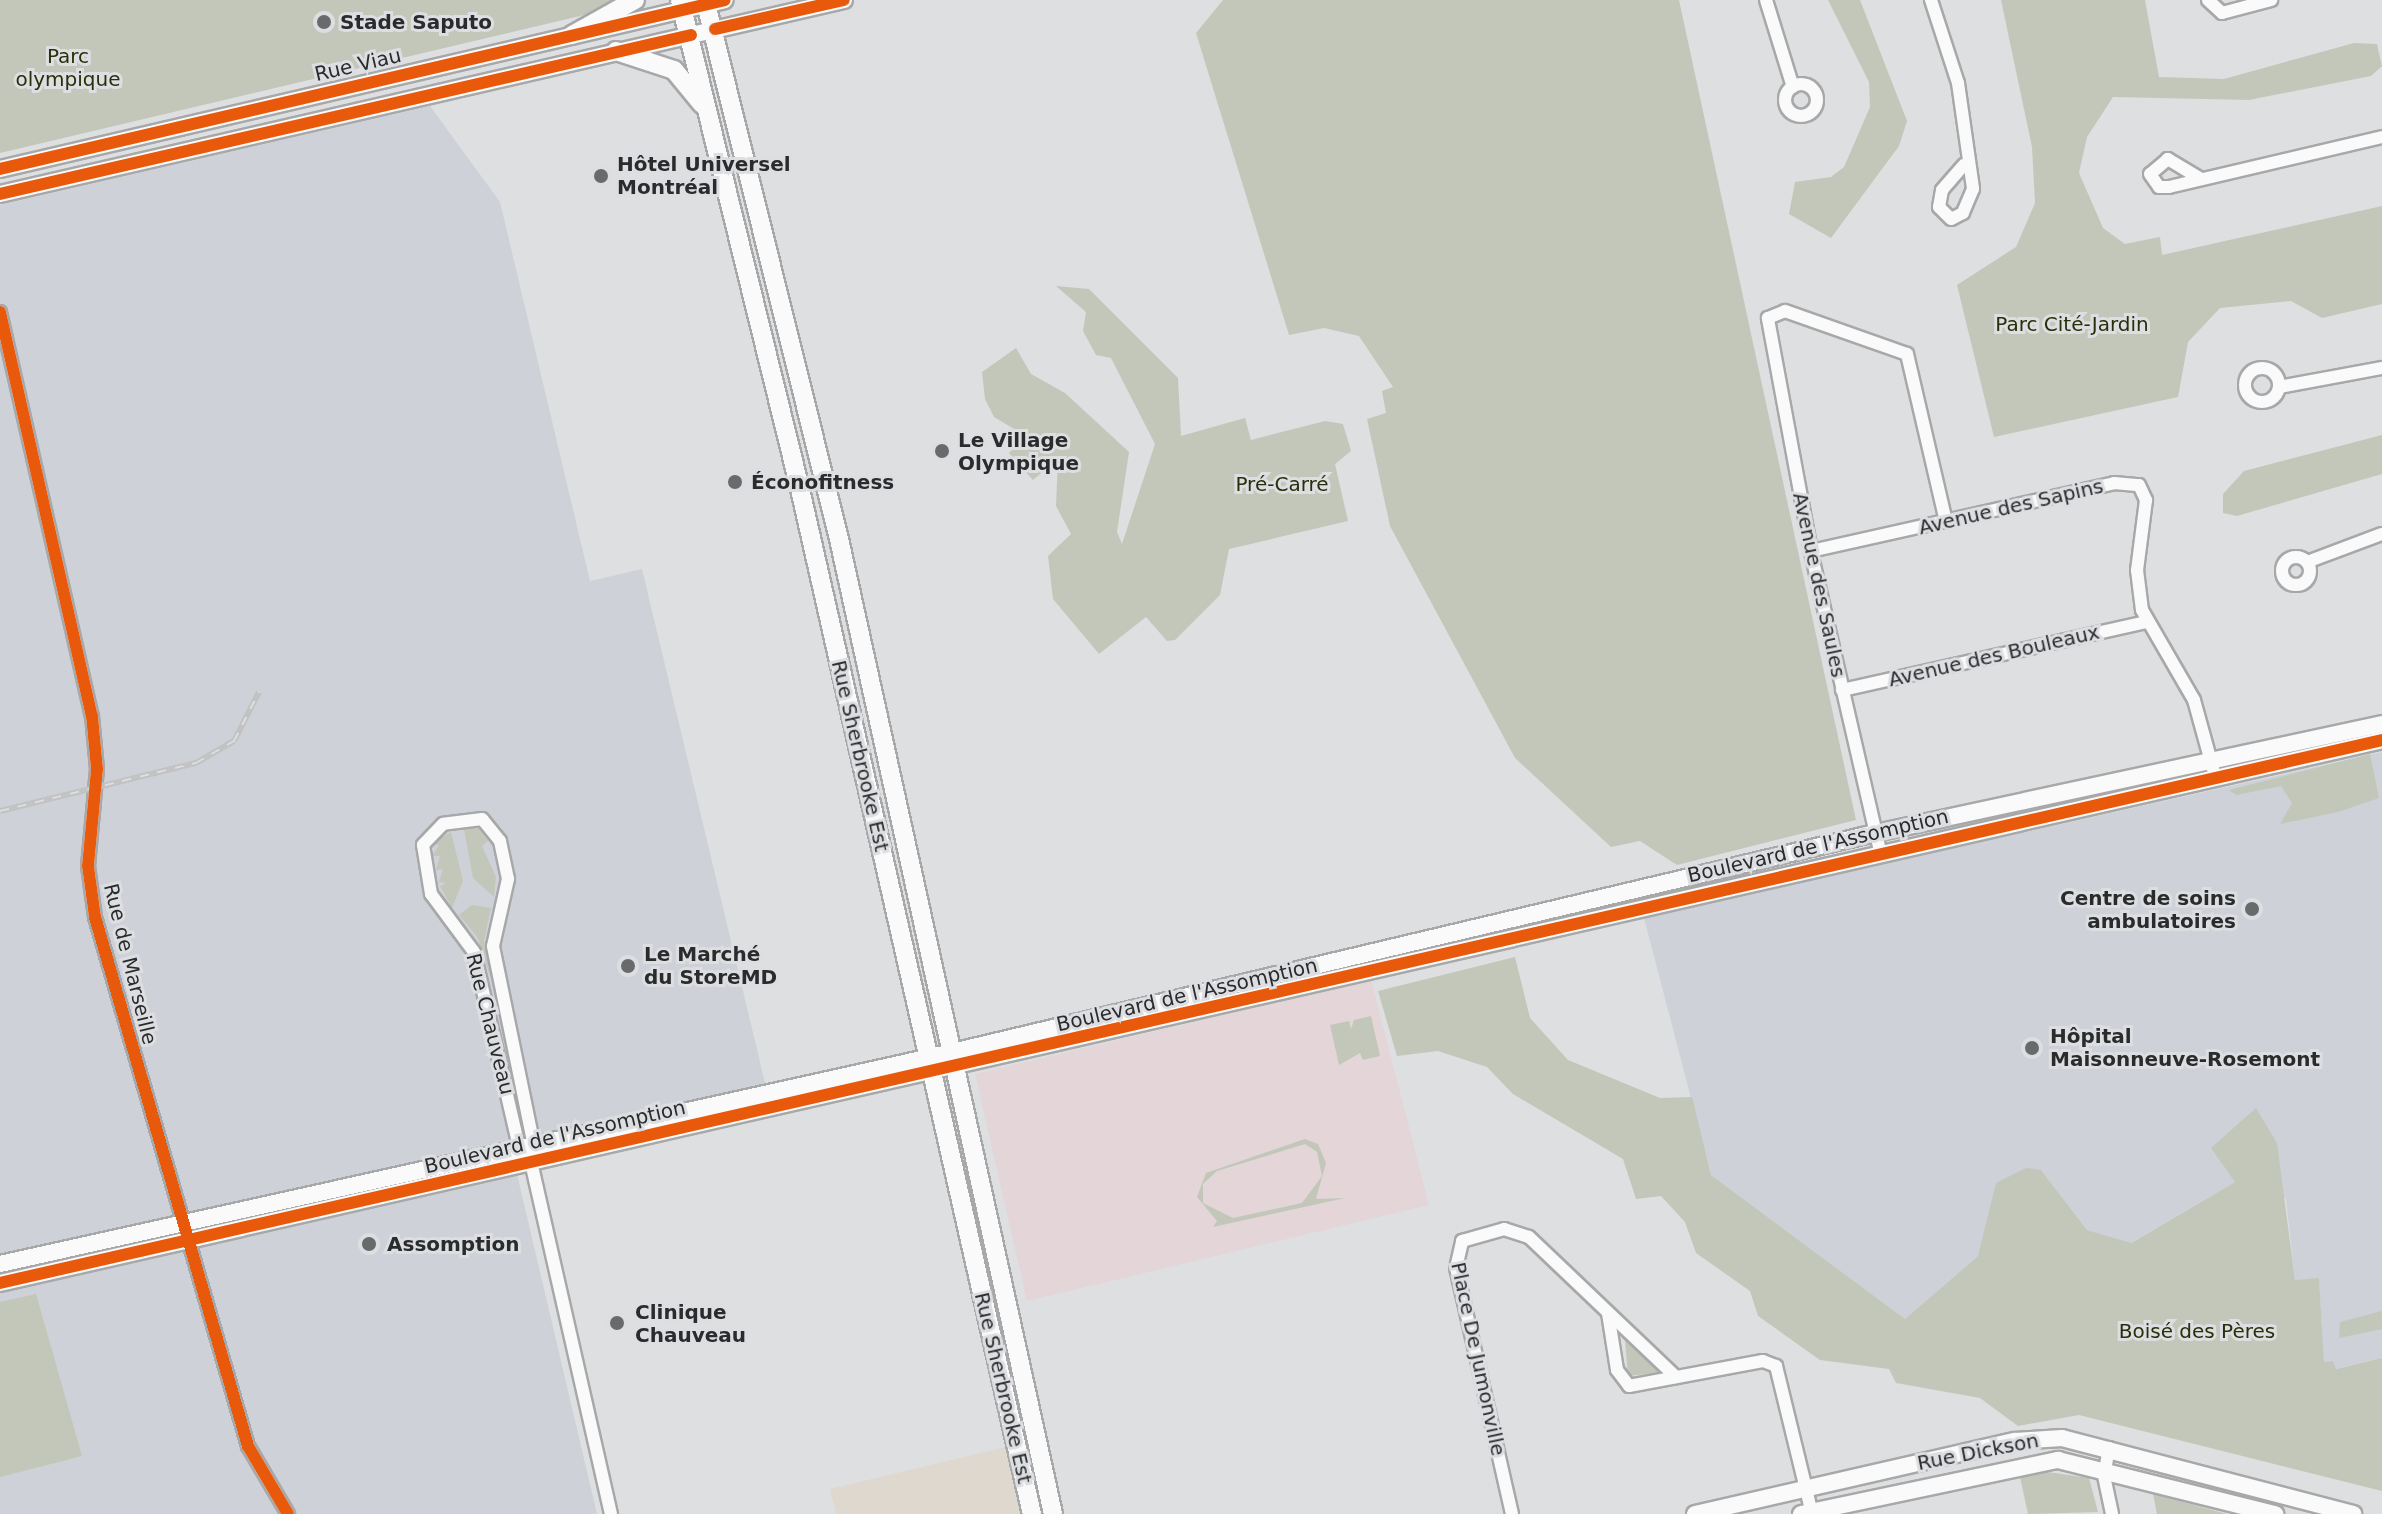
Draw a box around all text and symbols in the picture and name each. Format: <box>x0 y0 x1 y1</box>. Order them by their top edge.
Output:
place label: Stade Saputo <box>340 10 492 34</box>
marker: Stade Saputo <box>315 13 333 31</box>
street label: Rue Viau <box>312 43 404 87</box>
park label: Parc olympique <box>15 44 121 91</box>
place label: Hôtel Universel Montréal <box>617 152 791 199</box>
marker: Hôtel Universel Montréal <box>592 167 610 185</box>
park label: Parc Cité-Jardin <box>1995 312 2149 336</box>
place label: Le Village Olympique <box>958 428 1079 475</box>
marker: Le Village Olympique <box>933 442 951 460</box>
place label: Éconofitness <box>751 470 894 494</box>
park label: Pré-Carré <box>1235 472 1329 496</box>
marker: Éconofitness <box>726 473 744 491</box>
street label: Avenue des Sapins <box>1916 474 2106 540</box>
street label: Avenue des Saules <box>1788 490 1850 680</box>
street label: Avenue des Bouleaux <box>1886 620 2102 692</box>
street label: Rue Sherbrooke Est <box>826 658 894 854</box>
street label: Boulevard de l'Assomption <box>1685 804 1951 888</box>
street label: Rue de Marseille <box>98 881 162 1047</box>
place label: Centre de soins ambulatoires <box>2060 886 2236 933</box>
marker: Centre de soins ambulatoires <box>2243 900 2261 918</box>
place label: Le Marché du StoreMD <box>644 942 777 989</box>
street label: Rue Chauveau <box>461 951 519 1097</box>
street label: Boulevard de l'Assomption <box>1054 953 1320 1037</box>
marker: Le Marché du StoreMD <box>619 957 637 975</box>
place label: Hôpital Maisonneuve-Rosemont <box>2050 1024 2320 1071</box>
marker: Hôpital Maisonneuve-Rosemont <box>2021 1037 2043 1059</box>
street label: Boulevard de l'Assomption <box>422 1095 688 1179</box>
place label: Assomption <box>387 1232 520 1256</box>
marker: Assomption <box>358 1233 380 1255</box>
street label: Place De Jumonville <box>1446 1260 1510 1458</box>
street label: Rue Sherbrooke Est <box>969 1290 1037 1486</box>
place label: Clinique Chauveau <box>635 1300 746 1347</box>
marker: Clinique Chauveau <box>606 1312 628 1334</box>
park label: Boisé des Pères <box>2119 1319 2275 1343</box>
street label: Rue Dickson <box>1915 1428 2041 1476</box>

